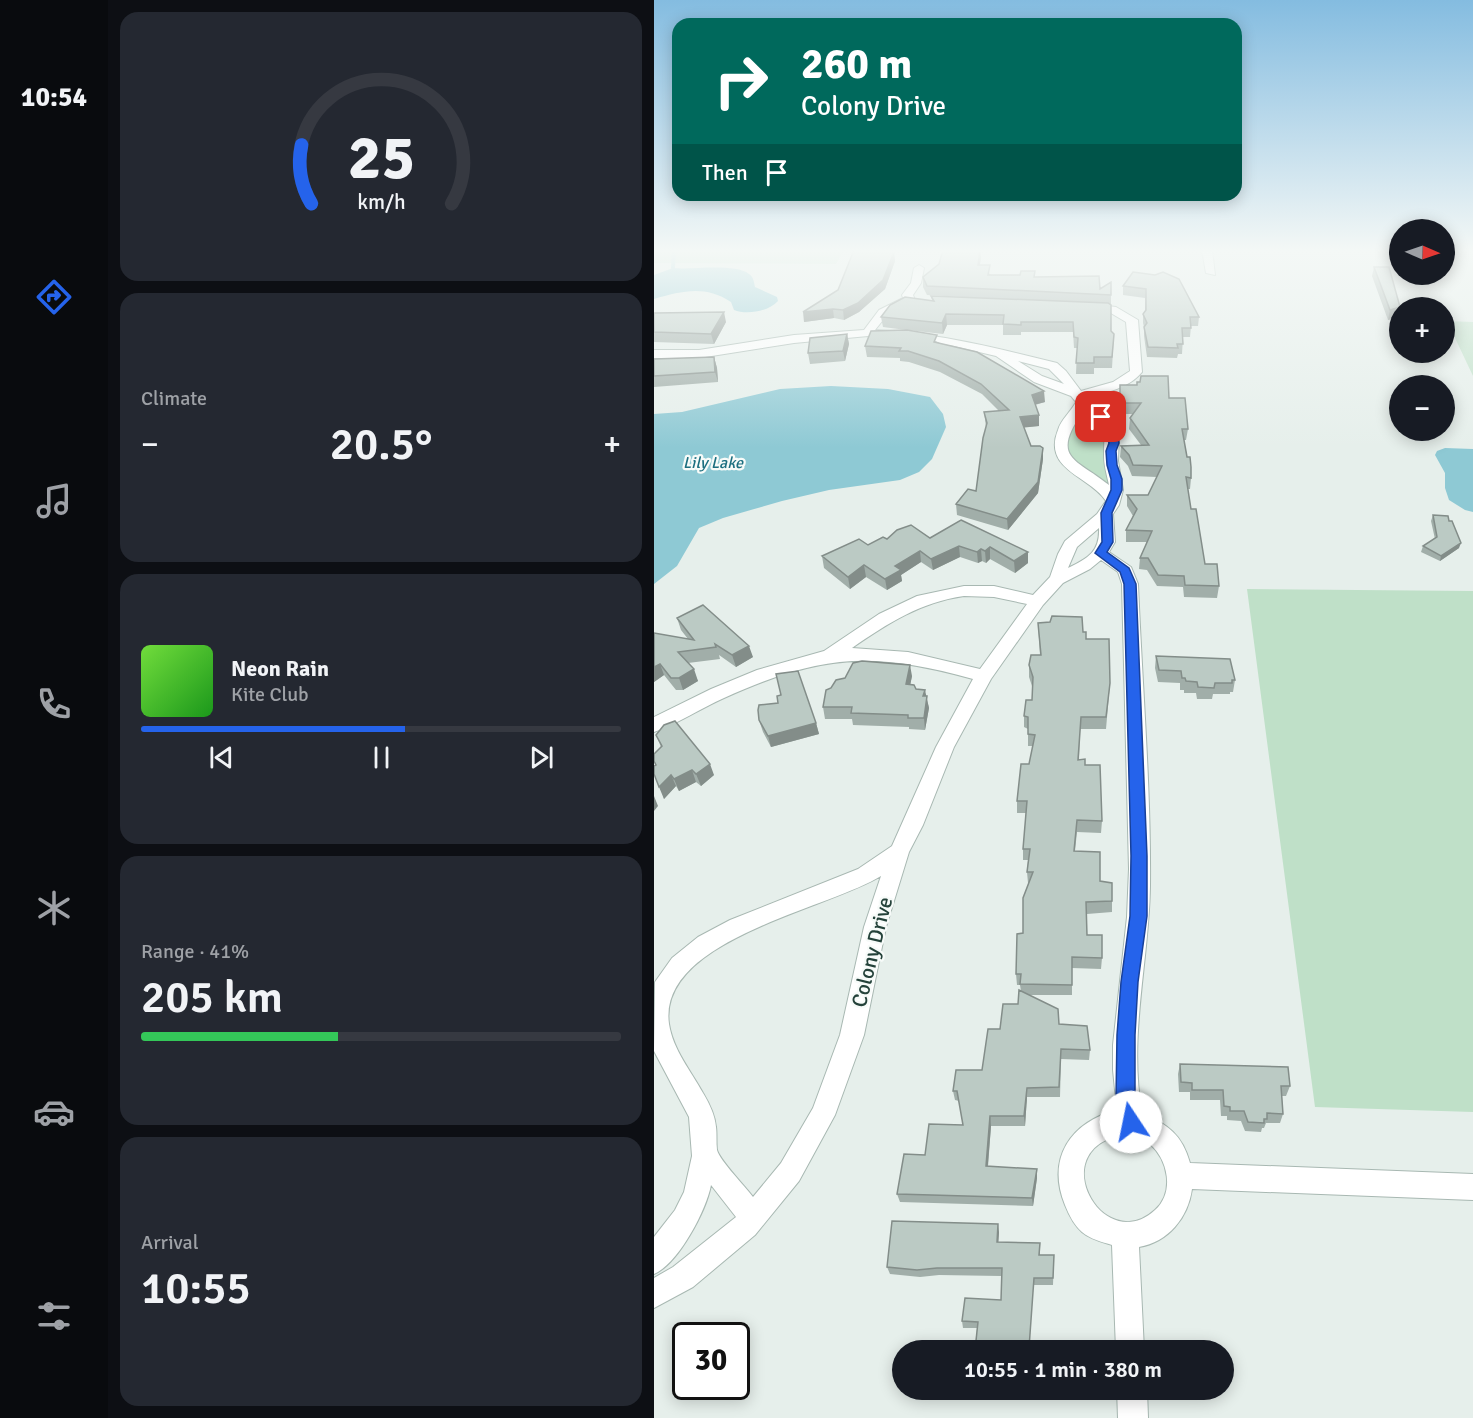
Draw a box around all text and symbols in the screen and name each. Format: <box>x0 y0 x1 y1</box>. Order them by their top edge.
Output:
text: 260 m <box>801 39 912 90</box>
icon: right <box>702 42 780 120</box>
text: 10:54 <box>21 81 87 114</box>
text: Colony Drive <box>801 90 946 123</box>
text: 25 <box>347 119 415 196</box>
icon: arrive <box>760 156 793 189</box>
text: Then <box>702 159 748 186</box>
text: km/h <box>357 189 405 215</box>
north arrow <box>1389 219 1455 285</box>
map controls <box>1389 219 1455 441</box>
icon: directions <box>33 276 75 318</box>
button: + <box>1389 297 1455 363</box>
button: − <box>1389 375 1455 441</box>
text: Climate <box>141 386 207 411</box>
pin <box>1075 391 1126 442</box>
icon: arrive <box>1084 400 1117 433</box>
text: 20.5° <box>330 417 432 472</box>
text: − <box>141 424 159 465</box>
text: + <box>603 424 621 465</box>
water label: Lily Lake <box>683 453 744 473</box>
icon: music <box>33 480 75 522</box>
text: Neon Rain <box>231 655 329 682</box>
text: Kite Club <box>231 682 309 707</box>
icon: phone <box>33 683 75 725</box>
icon: previous <box>205 741 238 774</box>
icon: pause <box>365 741 398 774</box>
icon: next <box>525 741 558 774</box>
icon: climate <box>33 887 75 929</box>
street label: Colony Drive <box>846 894 898 1010</box>
text: Range · 41% <box>141 939 249 964</box>
text: 205 km <box>141 970 283 1025</box>
position arrow <box>1099 1090 1163 1154</box>
icon: car <box>33 1091 75 1133</box>
text: Arrival <box>141 1230 199 1255</box>
text: 10:55 <box>141 1261 251 1316</box>
icon: filters <box>33 1295 75 1337</box>
speed limit sign: 30 <box>672 1322 750 1400</box>
text: 10:55 · 1 min · 380 m <box>964 1356 1162 1383</box>

